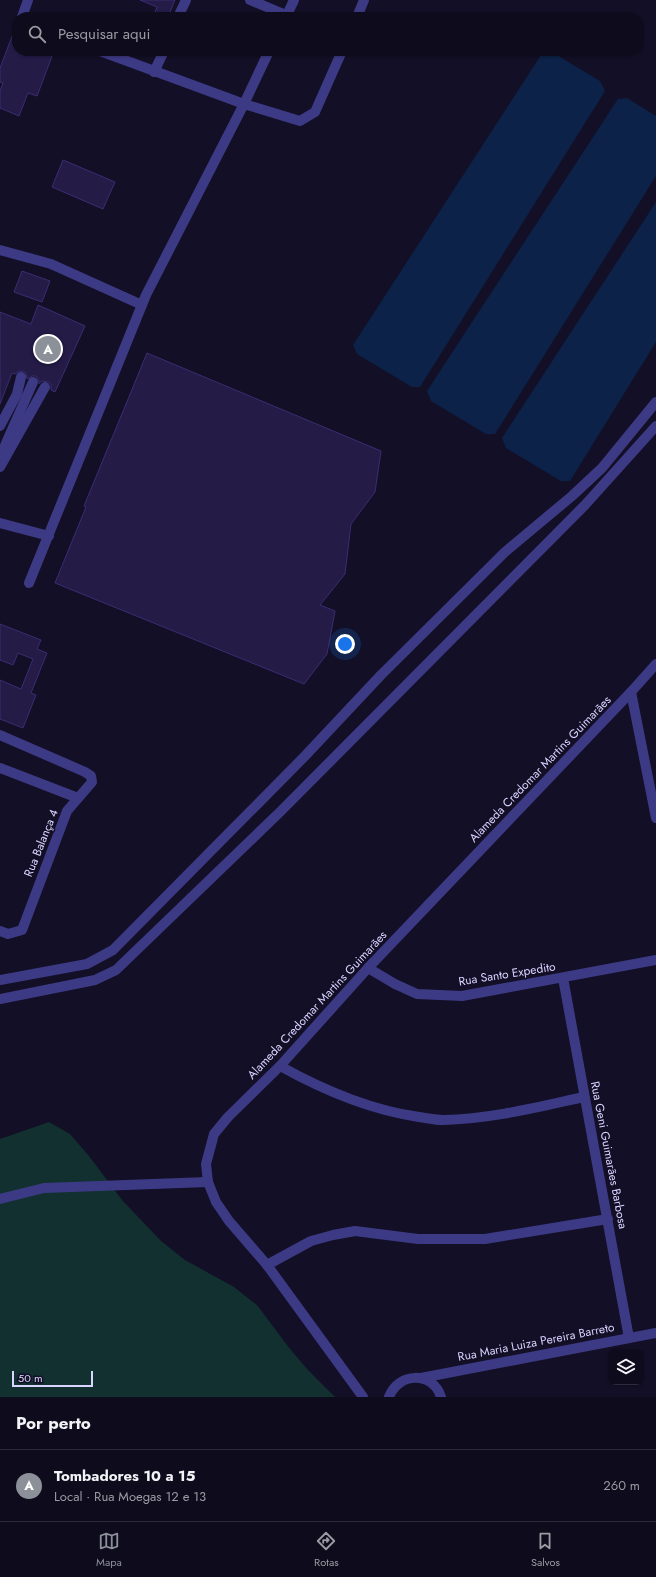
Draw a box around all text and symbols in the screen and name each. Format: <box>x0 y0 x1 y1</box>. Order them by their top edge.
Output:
search box <box>12 12 644 56</box>
icon: search <box>26 23 48 45</box>
text: Pesquisar aqui <box>58 23 150 45</box>
pin: A <box>35 334 61 364</box>
your location <box>335 634 355 654</box>
street label: Alameda Credomar Martins Guimarães <box>465 691 615 846</box>
street label: Rua Balança 4 <box>19 806 63 880</box>
street label: Alameda Credomar Martins Guimarães <box>243 926 391 1084</box>
street label: Rua Santo Expedito <box>457 957 557 991</box>
street label: Rua Geni Guimarães Barbosa <box>586 1080 632 1230</box>
street label: Rua Maria Luiza Pereira Barreto <box>456 1318 616 1366</box>
map controls <box>608 1349 644 1385</box>
button: layers <box>608 1349 644 1385</box>
scale bar <box>12 1369 93 1388</box>
text: 50 m <box>18 1370 43 1386</box>
text: Por perto <box>16 1411 91 1435</box>
text: Tombadores 10 a 15 <box>54 1465 195 1487</box>
text: A <box>24 1476 34 1495</box>
text: 260 m <box>603 1476 640 1495</box>
text: Local · Rua Moegas 12 e 13 <box>54 1487 206 1506</box>
tab: Mapa <box>96 1530 122 1570</box>
tab: Rotas <box>314 1530 339 1570</box>
tab: Salvos <box>531 1530 560 1570</box>

